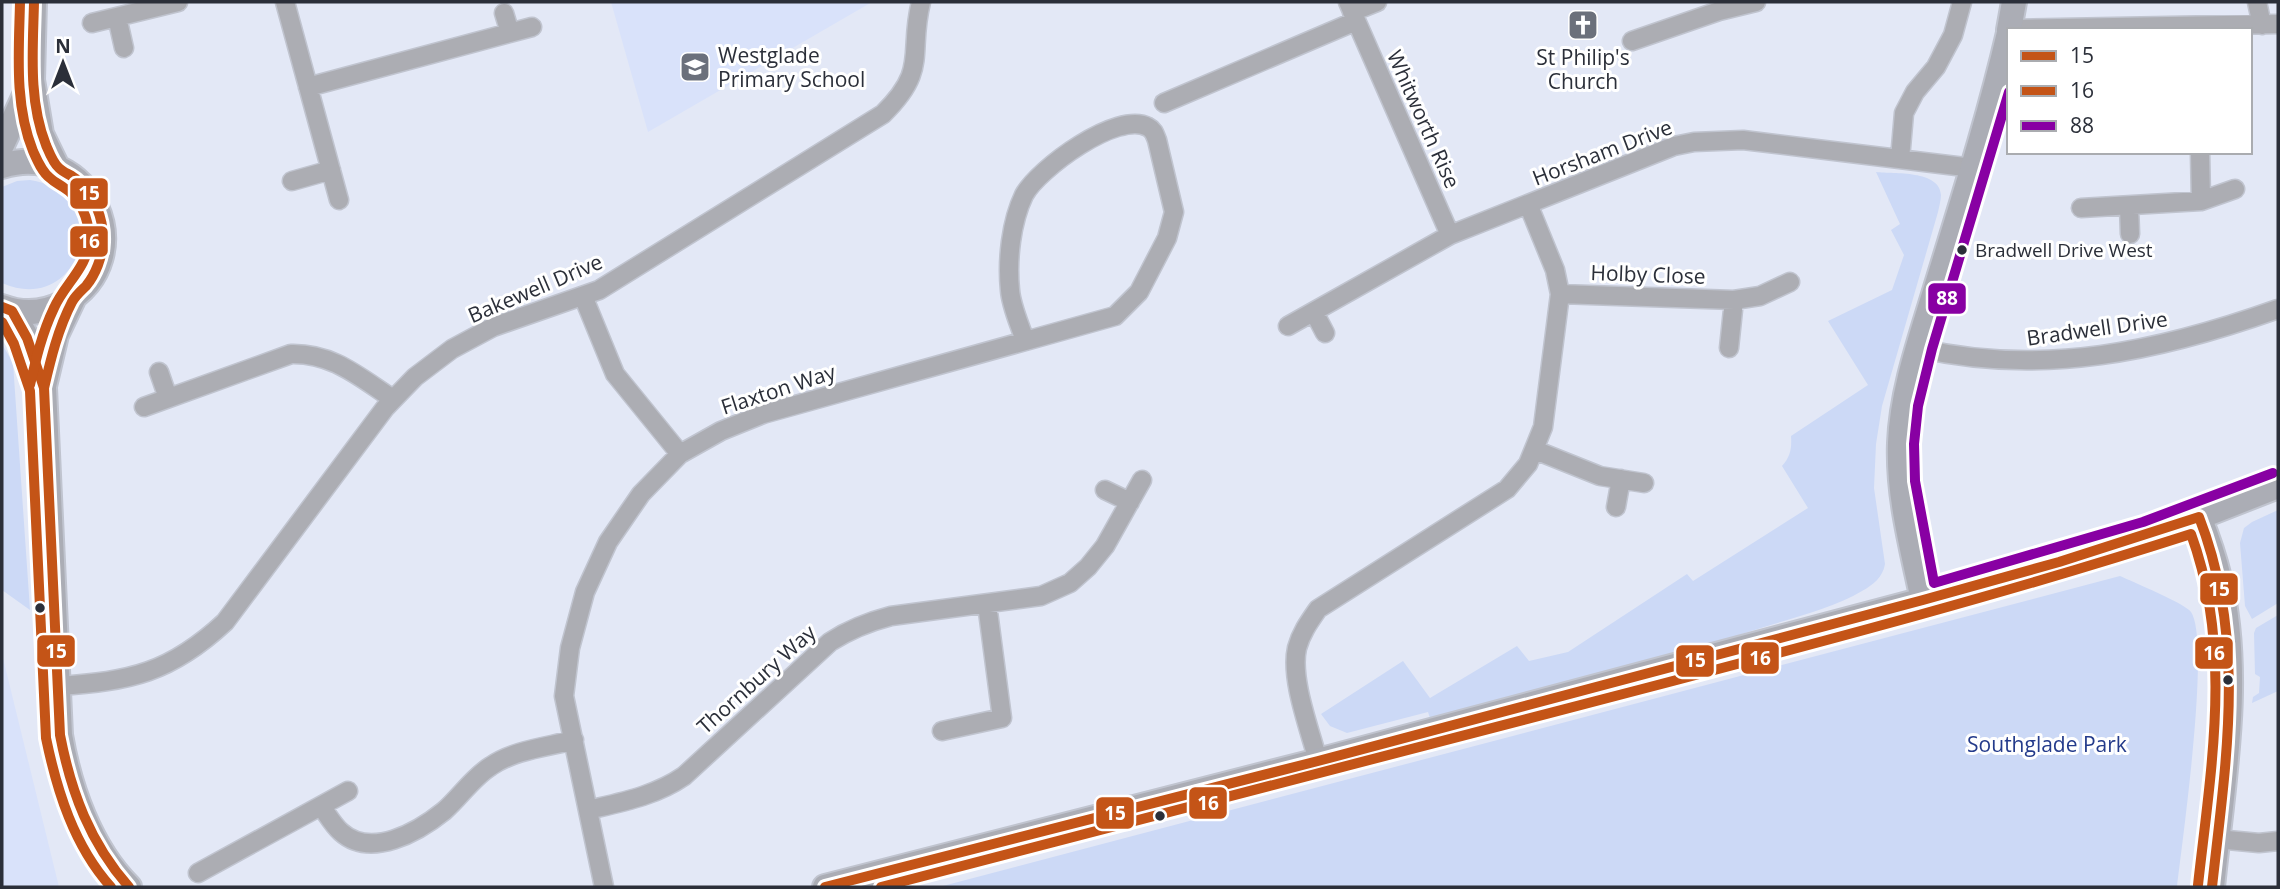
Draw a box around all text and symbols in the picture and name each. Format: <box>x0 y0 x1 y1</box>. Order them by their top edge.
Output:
church icon: St Philip's Church <box>1566 8 1600 42</box>
north arrow <box>28 28 98 98</box>
legend <box>2007 28 2252 154</box>
text: N <box>55 33 71 59</box>
place label: Westglade Primary School <box>718 41 865 93</box>
text: 15 <box>2070 41 2094 69</box>
place label: St Philip's Church <box>1536 43 1630 95</box>
street label: Whitworth Rise <box>1381 46 1467 192</box>
school or university icon: Westglade Primary School <box>678 50 712 84</box>
text: 16 <box>2070 76 2094 104</box>
text: 88 <box>2070 111 2094 139</box>
street label: Horsham Drive <box>1528 112 1676 192</box>
line badge: 15 <box>69 177 109 210</box>
text: 15 <box>78 180 100 206</box>
line badge: 16 <box>69 225 109 258</box>
text: 16 <box>78 228 100 254</box>
place label: Bradwell Drive West <box>1975 237 2153 263</box>
marker: Bradwell Drive West <box>1955 243 1969 257</box>
street label: Bakewell Drive <box>463 247 607 329</box>
street label: Holby Close <box>1590 258 1706 290</box>
line badge: 88 <box>1927 282 1967 315</box>
text: 88 <box>1936 285 1958 311</box>
street label: Bradwell Drive <box>2025 304 2169 352</box>
street label: Flaxton Way <box>717 357 839 421</box>
line badge: 15 <box>2199 572 2239 606</box>
text: 15 <box>2208 576 2230 602</box>
unlabelled marker <box>33 601 47 615</box>
street label: Thornbury Way <box>691 618 822 740</box>
line badge: 15 <box>36 634 76 668</box>
line badge: 16 <box>2194 636 2234 670</box>
text: 15 <box>45 638 67 664</box>
text: 16 <box>2203 640 2225 666</box>
line badge: 16 <box>1740 641 1780 675</box>
line badge: 15 <box>1675 644 1715 678</box>
text: 16 <box>1749 645 1771 671</box>
text: 15 <box>1684 647 1706 673</box>
unlabelled marker <box>2221 673 2235 687</box>
park label: Southglade Park <box>1967 730 2127 758</box>
line badge: 16 <box>1188 786 1228 820</box>
text: 16 <box>1197 790 1219 816</box>
line badge: 15 <box>1095 796 1135 830</box>
text: 15 <box>1104 800 1126 826</box>
unlabelled marker <box>1153 809 1167 823</box>

